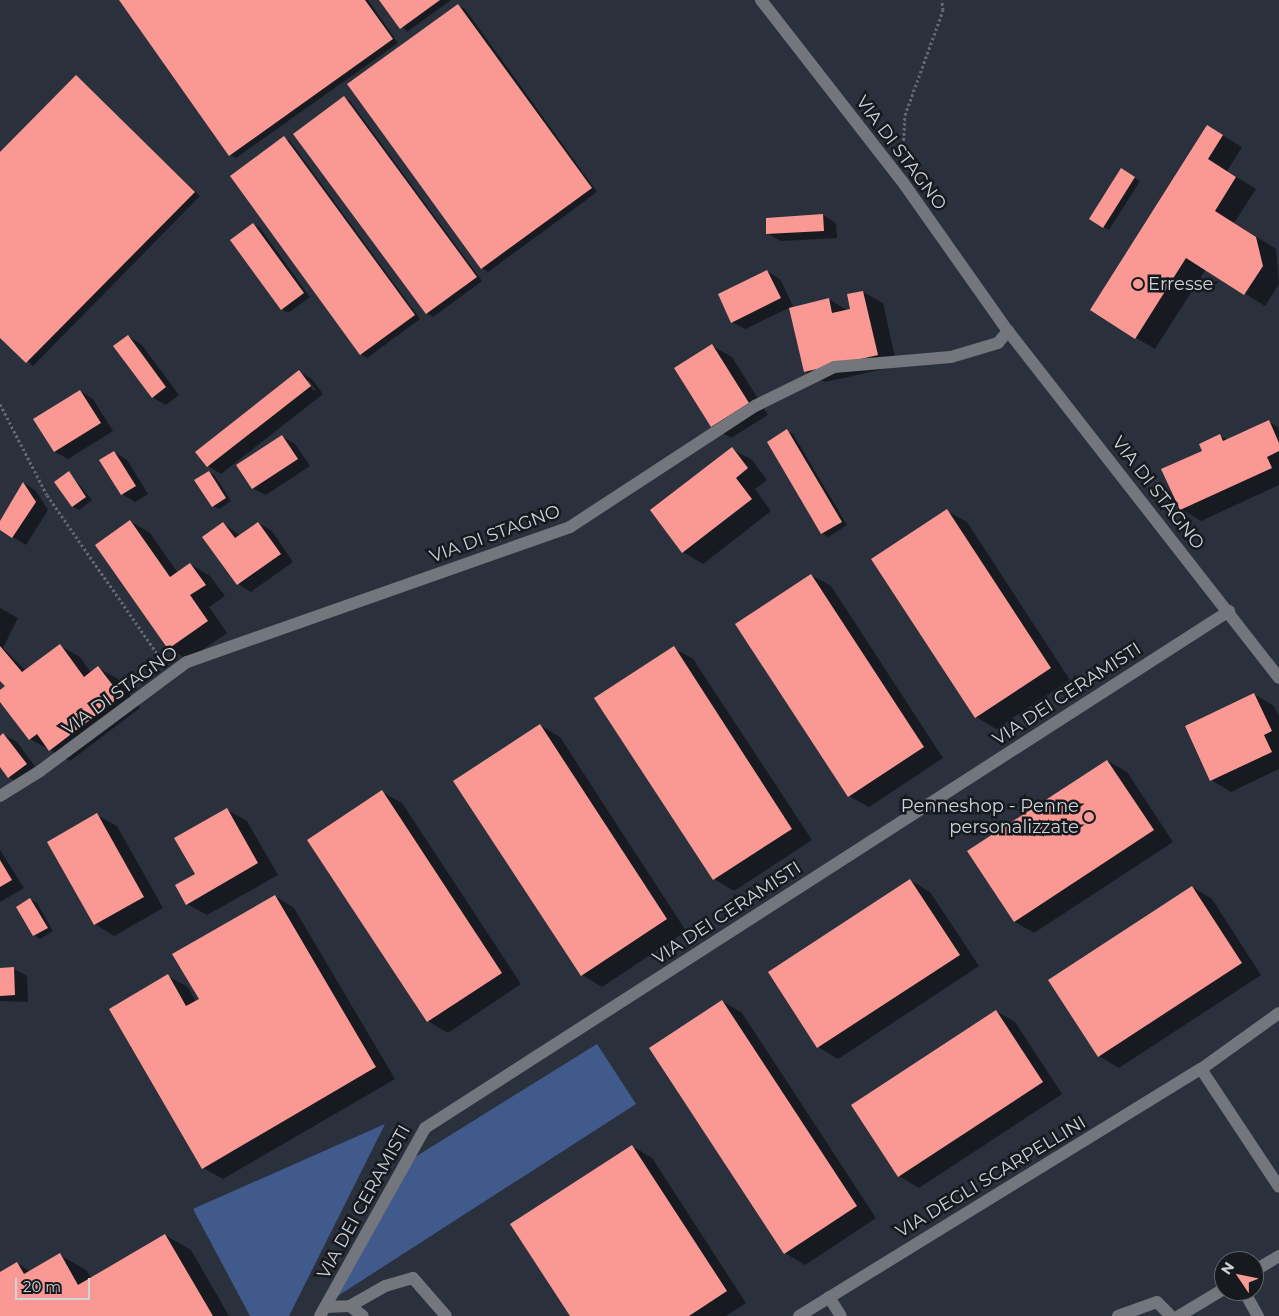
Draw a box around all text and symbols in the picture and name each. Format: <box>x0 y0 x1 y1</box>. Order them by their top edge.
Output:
street label: VIA DI STAGNO <box>851 92 951 214</box>
place label: Erresse <box>1148 273 1213 295</box>
marker: Erresse <box>1132 278 1144 290</box>
street label: VIA DI STAGNO <box>1107 432 1209 554</box>
street label: VIA DI STAGNO <box>427 500 563 568</box>
street label: VIA DEI CERAMISTI <box>989 638 1145 750</box>
street label: VIA DI STAGNO <box>58 642 182 740</box>
place label: Penneshop - Penne personalizzate <box>901 796 1079 839</box>
marker: Penneshop - Penne personalizzate <box>1083 811 1095 823</box>
street label: VIA DEI CERAMISTI <box>649 857 805 969</box>
street label: VIA DEGLI SCARPELLINI <box>892 1112 1090 1242</box>
street label: VIA DEI CERAMISTI <box>313 1121 415 1283</box>
north arrow <box>1214 1251 1264 1301</box>
text: N <box>1217 1258 1238 1278</box>
scale bar <box>18 1268 92 1300</box>
text: 20 m <box>23 1277 61 1296</box>

